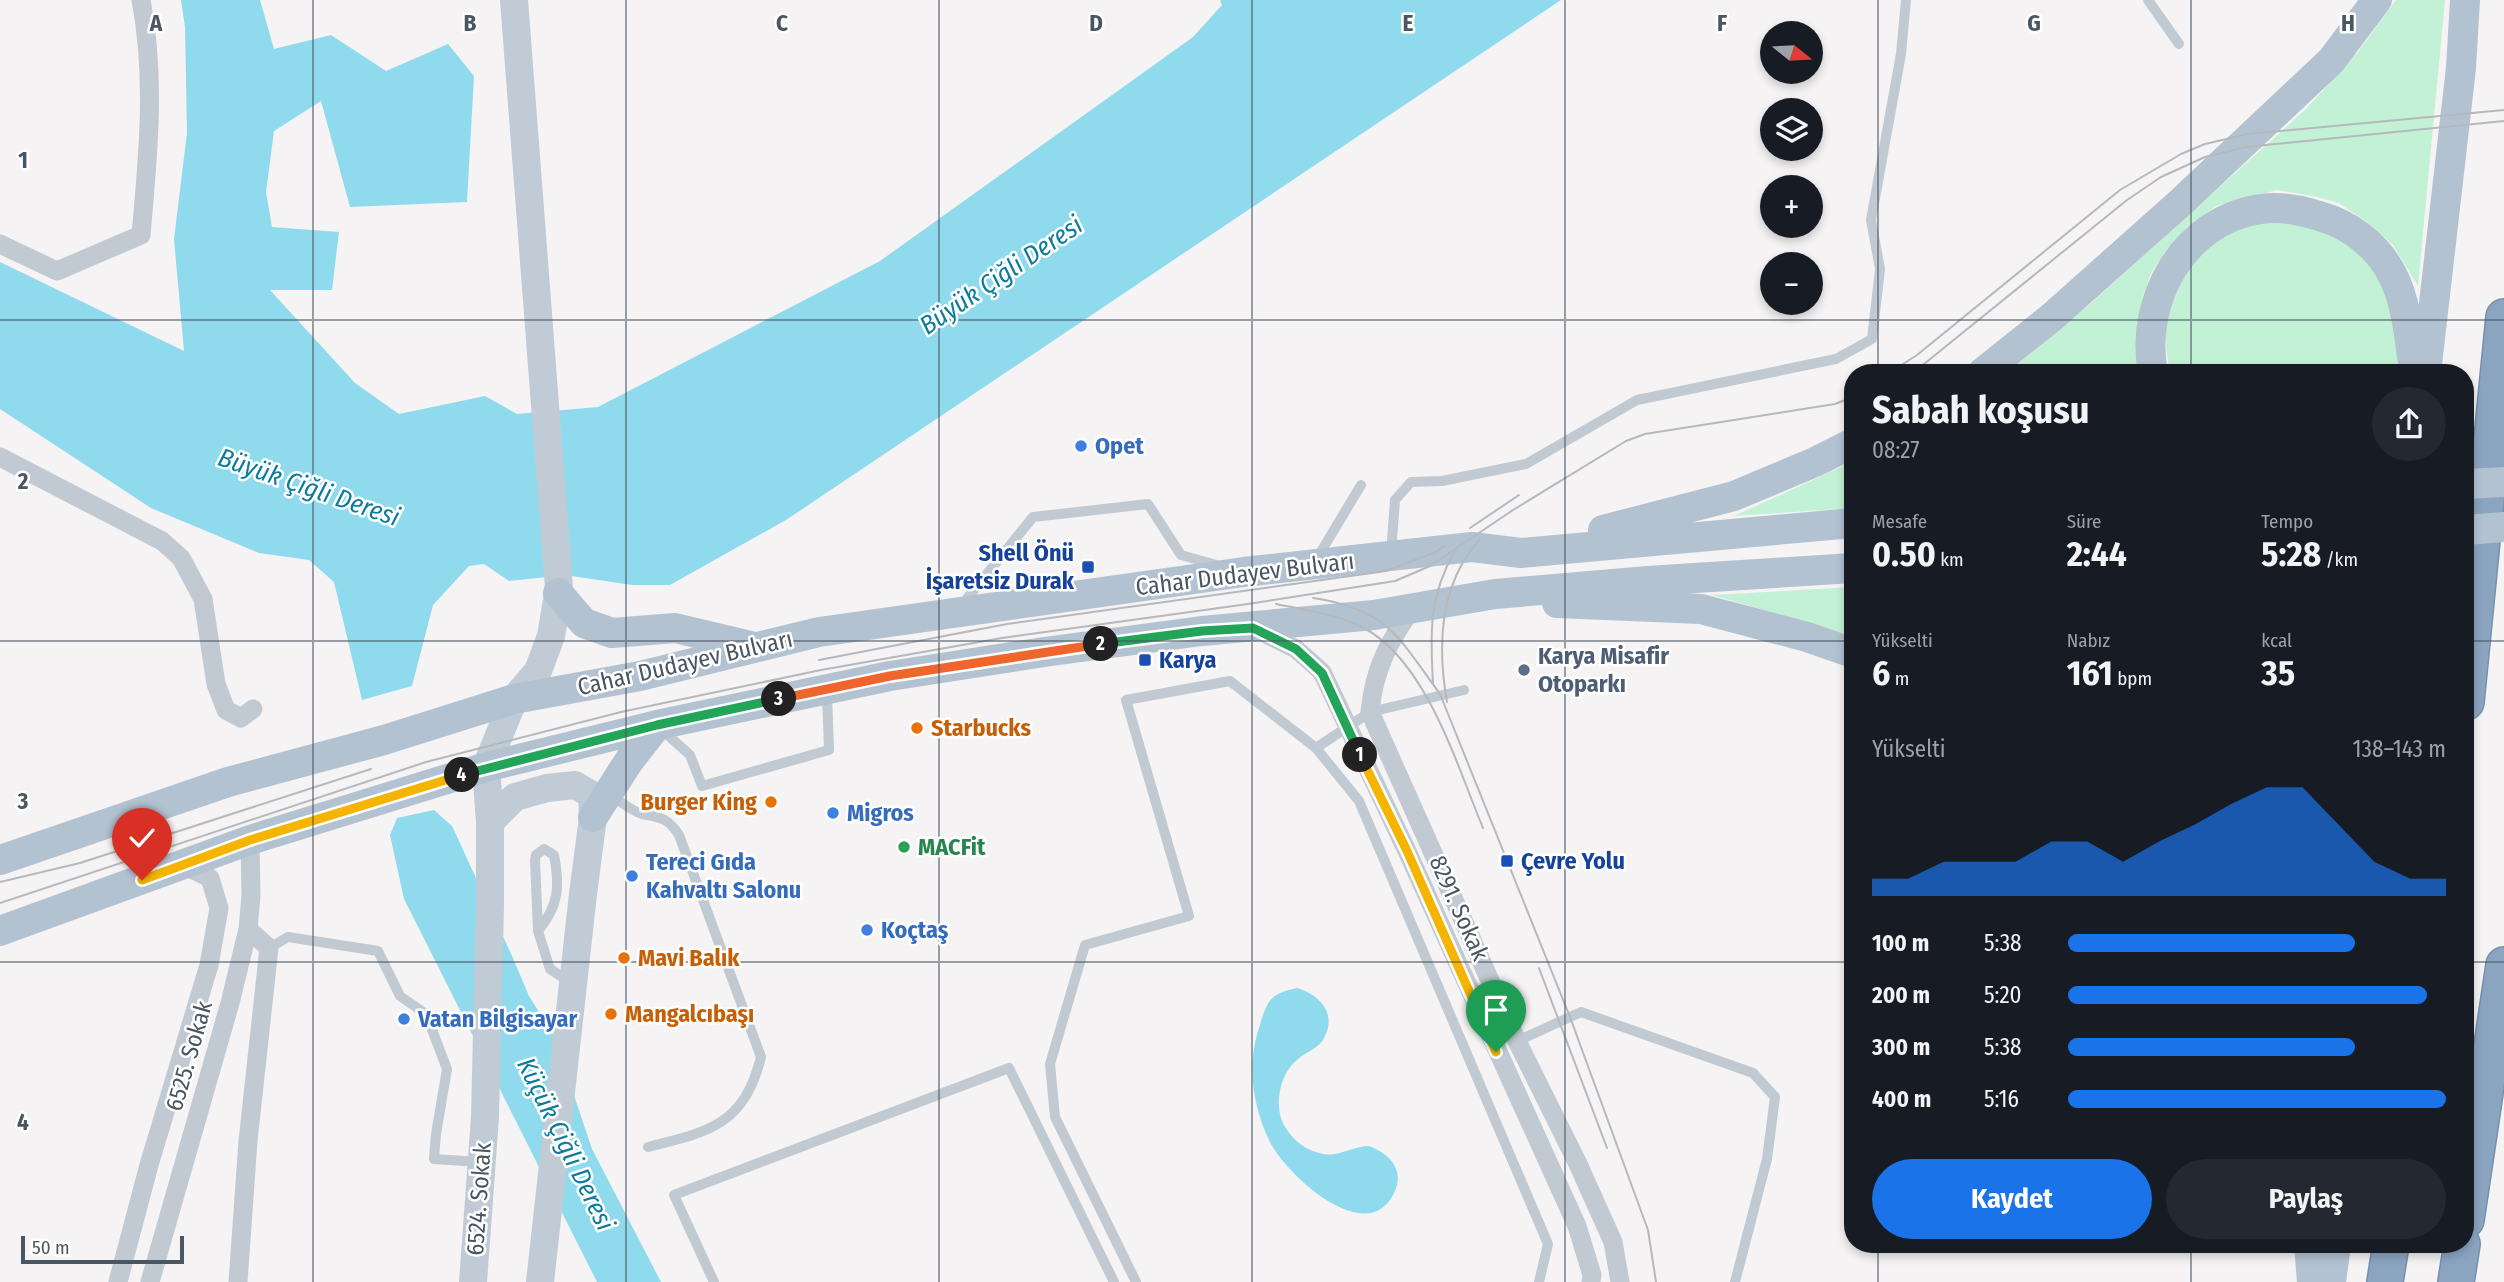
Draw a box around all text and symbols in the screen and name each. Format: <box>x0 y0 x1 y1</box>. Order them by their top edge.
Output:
text: A <box>149 9 163 37</box>
text: B <box>464 9 477 37</box>
text: C <box>776 9 788 37</box>
text: D <box>1089 9 1103 37</box>
text: E <box>1403 9 1414 37</box>
text: F <box>1717 9 1727 37</box>
text: G <box>2027 9 2041 37</box>
text: H <box>2341 9 2355 37</box>
north arrow <box>1760 21 1824 84</box>
map controls <box>1760 21 1823 315</box>
button: layers <box>1760 98 1823 161</box>
text: 1 <box>18 146 28 174</box>
button: + <box>1760 175 1823 238</box>
water label: Büyük Çiğli Deresi <box>914 209 1089 341</box>
button: − <box>1760 252 1823 315</box>
text: Sabah koşusu <box>1872 387 2090 433</box>
button: share <box>2372 387 2446 461</box>
place label: Opet <box>1095 432 1144 460</box>
text: 08:27 <box>1872 436 1920 464</box>
marker: Opet <box>1073 438 1089 454</box>
water label: Büyük Çiğli Deresi <box>214 442 404 533</box>
text: 2 <box>17 467 29 495</box>
text: Mesafe <box>1872 510 1927 533</box>
text: Süre <box>2067 510 2102 533</box>
text: Tempo <box>2261 510 2313 533</box>
text: 0.50 <box>1872 533 1936 575</box>
text: 2:44 <box>2067 533 2127 575</box>
text: 5:28 <box>2261 533 2321 575</box>
place label: Shell Önü İşaretsiz Durak <box>926 539 1075 595</box>
street label: Cahar Dudayev Bulvarı <box>1134 547 1356 601</box>
text: km <box>1936 548 1964 571</box>
text: /km <box>2321 548 2358 571</box>
marker: Shell Önü İşaretsiz Durak <box>1080 559 1096 575</box>
street label: Cahar Dudayev Bulvarı <box>575 625 795 701</box>
pin: 2 <box>1084 626 1118 662</box>
text: Yükselti <box>1872 629 1933 652</box>
text: Nabız <box>2067 629 2110 652</box>
text: kcal <box>2261 629 2292 652</box>
text: 2 <box>1096 632 1105 655</box>
place label: Karya Misafir Otoparkı <box>1538 642 1669 698</box>
place label: Karya <box>1159 646 1216 674</box>
marker: Karya <box>1137 652 1153 668</box>
text: 6 <box>1872 652 1890 694</box>
text: 161 <box>2067 652 2113 694</box>
text: 35 <box>2261 652 2295 694</box>
marker: Karya Misafir Otoparkı <box>1516 662 1532 678</box>
text: m <box>1890 667 1909 690</box>
text: bpm <box>2113 667 2152 690</box>
pin: 3 <box>762 682 796 716</box>
text: 3 <box>774 687 783 710</box>
place label: Starbucks <box>931 714 1031 742</box>
marker: Starbucks <box>909 720 925 736</box>
text: Yükselti <box>1872 735 1946 763</box>
text: 138–143 m <box>2353 735 2446 763</box>
pin: 1 <box>1342 738 1378 772</box>
text: 1 <box>1355 743 1364 766</box>
pin: 4 <box>444 758 480 792</box>
text: 4 <box>457 763 466 786</box>
text: 3 <box>17 787 29 815</box>
place label: Burger King <box>641 788 757 816</box>
marker: Burger King <box>763 794 779 810</box>
place label: Migros <box>847 799 914 827</box>
marker: Migros <box>825 805 841 821</box>
pin <box>112 808 172 880</box>
icon: check <box>123 819 161 857</box>
place label: MACFit <box>918 833 986 861</box>
marker: MACFit <box>896 839 912 855</box>
place label: Çevre Yolu <box>1521 847 1625 876</box>
place label: Tereci Gıda Kahvaltı Salonu <box>646 848 801 904</box>
street label: 8291. Sokak <box>1423 851 1495 966</box>
marker: Çevre Yolu <box>1499 853 1515 869</box>
marker: Tereci Gıda Kahvaltı Salonu <box>624 868 640 884</box>
place label: Koçtaş <box>881 916 949 944</box>
marker: Koçtaş <box>859 922 875 938</box>
text: 100 m <box>1872 929 1929 957</box>
text: 5:38 <box>1984 929 2022 957</box>
place label: Mavi Balık <box>638 944 740 972</box>
marker: Mavi Balık <box>616 950 632 966</box>
pin <box>1466 980 1526 1052</box>
text: 200 m <box>1872 981 1930 1009</box>
text: 5:20 <box>1984 981 2022 1009</box>
icon: arrive <box>1477 991 1515 1029</box>
street label: 6525. Sokak <box>160 997 218 1114</box>
place label: Mangalcıbaşı <box>625 1000 754 1028</box>
place label: Vatan Bilgisayar <box>417 1005 577 1033</box>
marker: Mangalcıbaşı <box>603 1006 619 1022</box>
marker: Vatan Bilgisayar <box>396 1011 412 1027</box>
text: 300 m <box>1872 1033 1930 1061</box>
text: 5:38 <box>1984 1033 2022 1061</box>
water label: Küçük Çiğli Deresi <box>510 1053 621 1236</box>
text: 400 m <box>1872 1085 1931 1113</box>
text: 5:16 <box>1984 1085 2019 1113</box>
text: 4 <box>17 1108 29 1136</box>
street label: 6524. Sokak <box>461 1141 497 1256</box>
button: Kaydet <box>1872 1159 2152 1239</box>
button: Paylaş <box>2166 1159 2446 1239</box>
scale bar <box>21 1233 184 1265</box>
text: 50 m <box>32 1236 70 1259</box>

